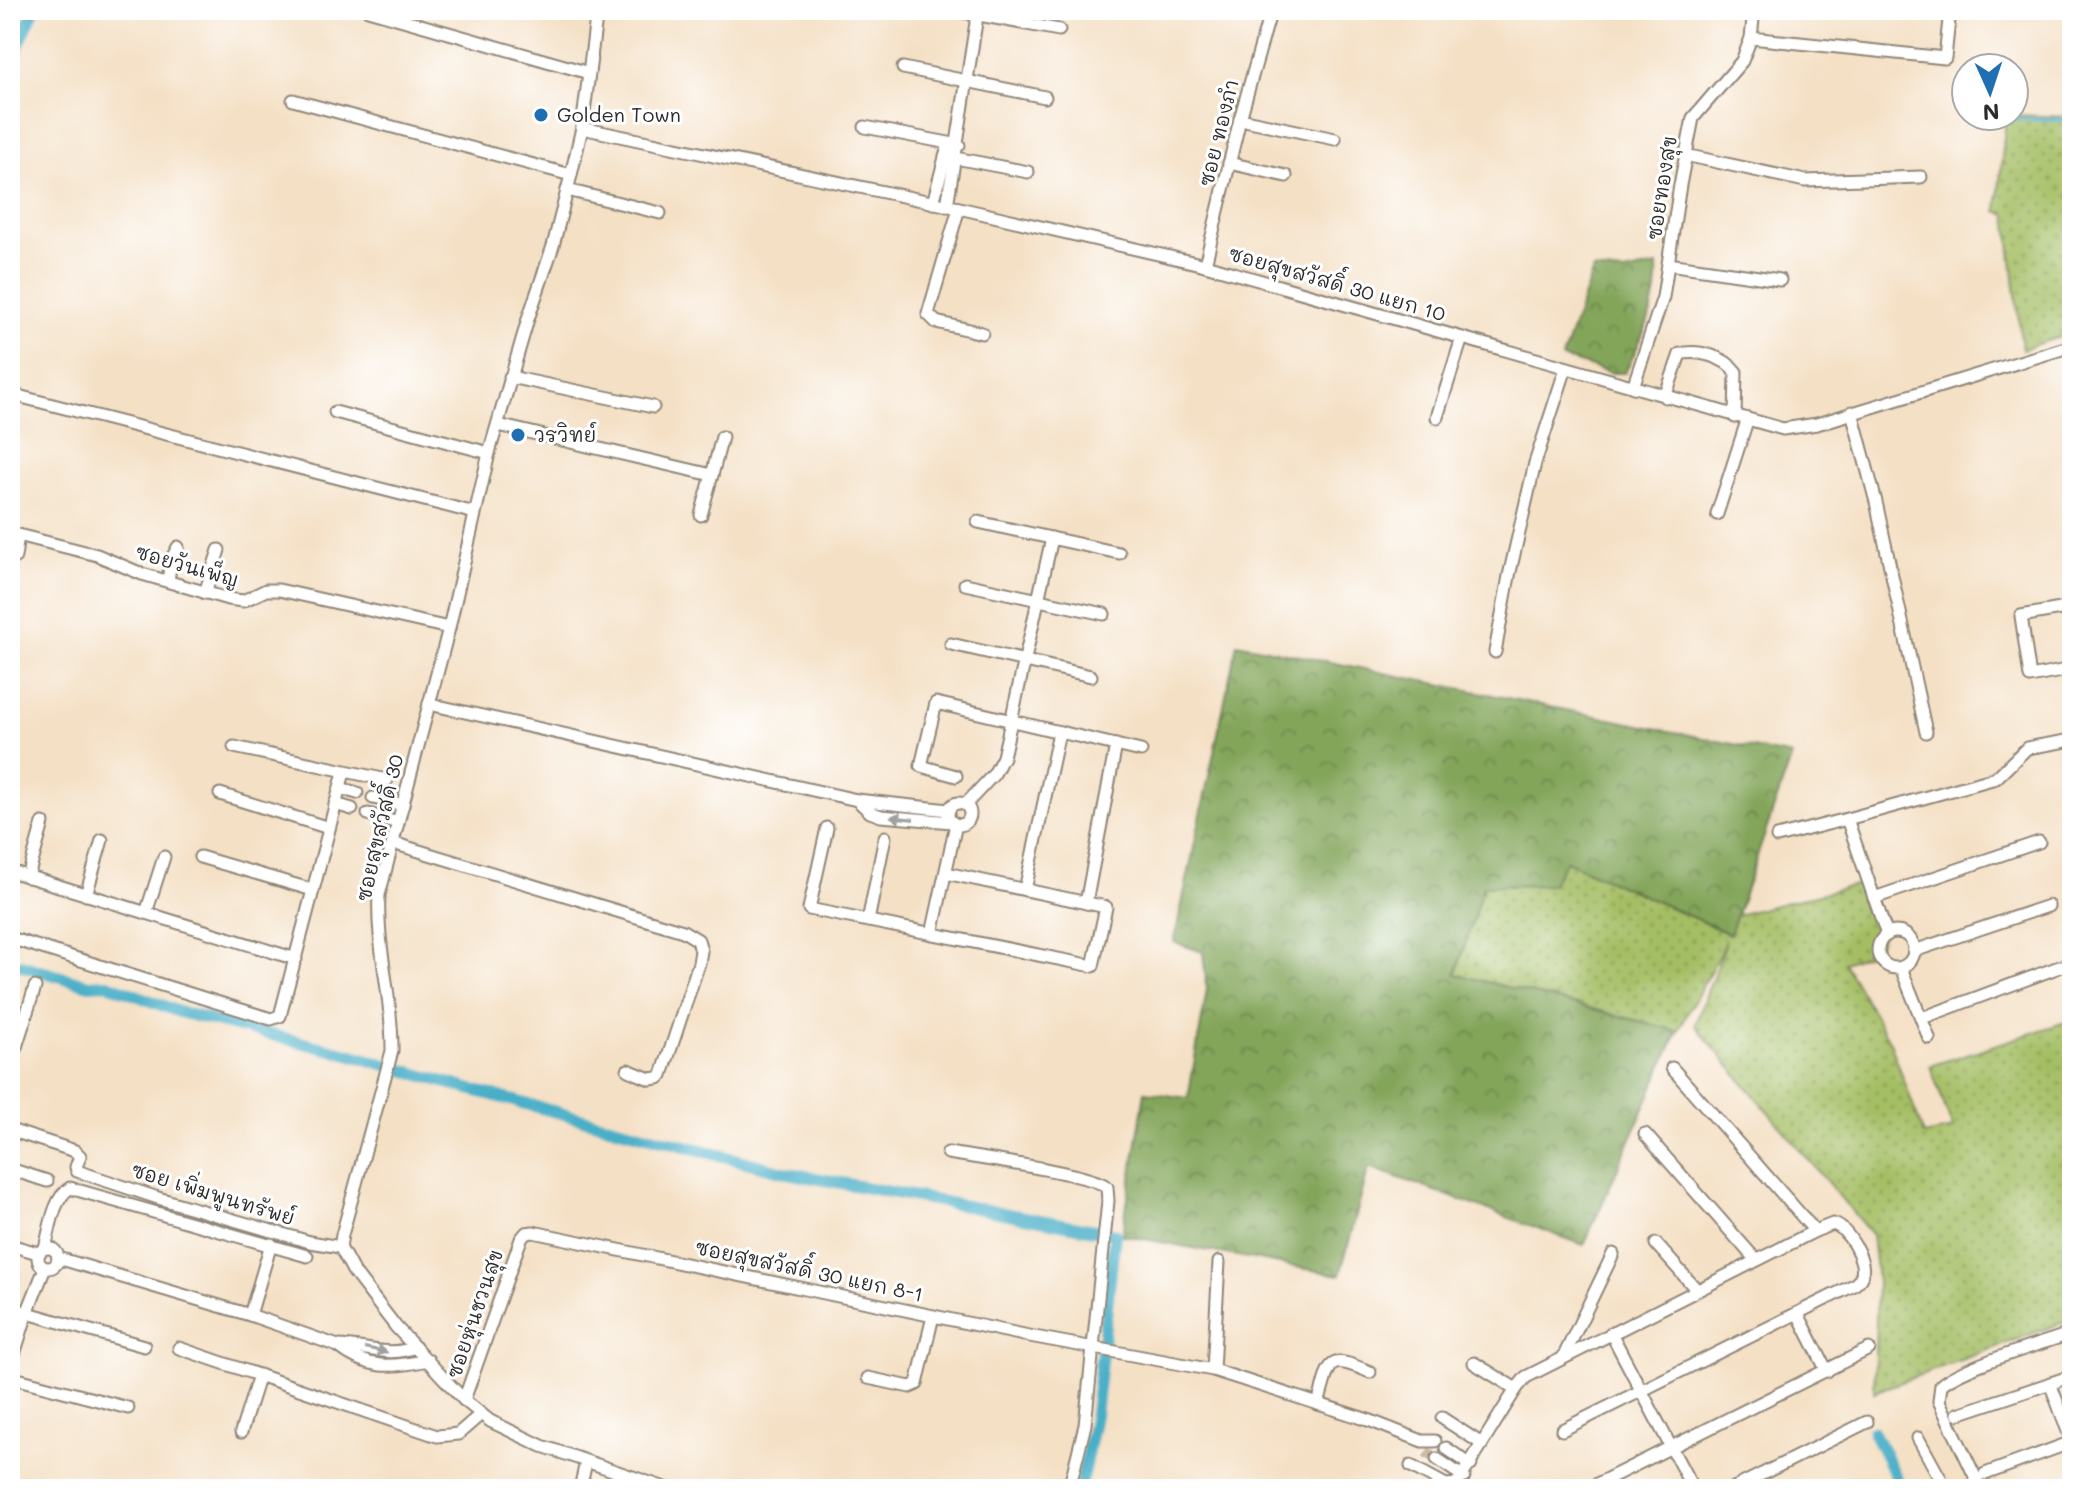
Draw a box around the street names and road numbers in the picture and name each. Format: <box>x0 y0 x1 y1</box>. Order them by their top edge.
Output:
street label: ซอย ทองภํา <box>1192 77 1244 189</box>
street label: ซอยทองสุข <box>1640 134 1686 243</box>
street label: ซอยสุขสวัสดิ์ 30 แยก 10 <box>1225 235 1450 330</box>
street label: ซอยวันเพ็ญ <box>133 536 243 592</box>
street label: ซอยสุขสวัสดิ์ 30 <box>344 750 412 905</box>
street label: ซอย เพิ่มพูนทรัพย์ <box>128 1153 299 1233</box>
street label: ซอยสุขสวัสดิ์ 30 แยก 8-1 <box>692 1228 927 1311</box>
street label: ซอยหุ่นชวนสุข <box>440 1246 512 1383</box>

